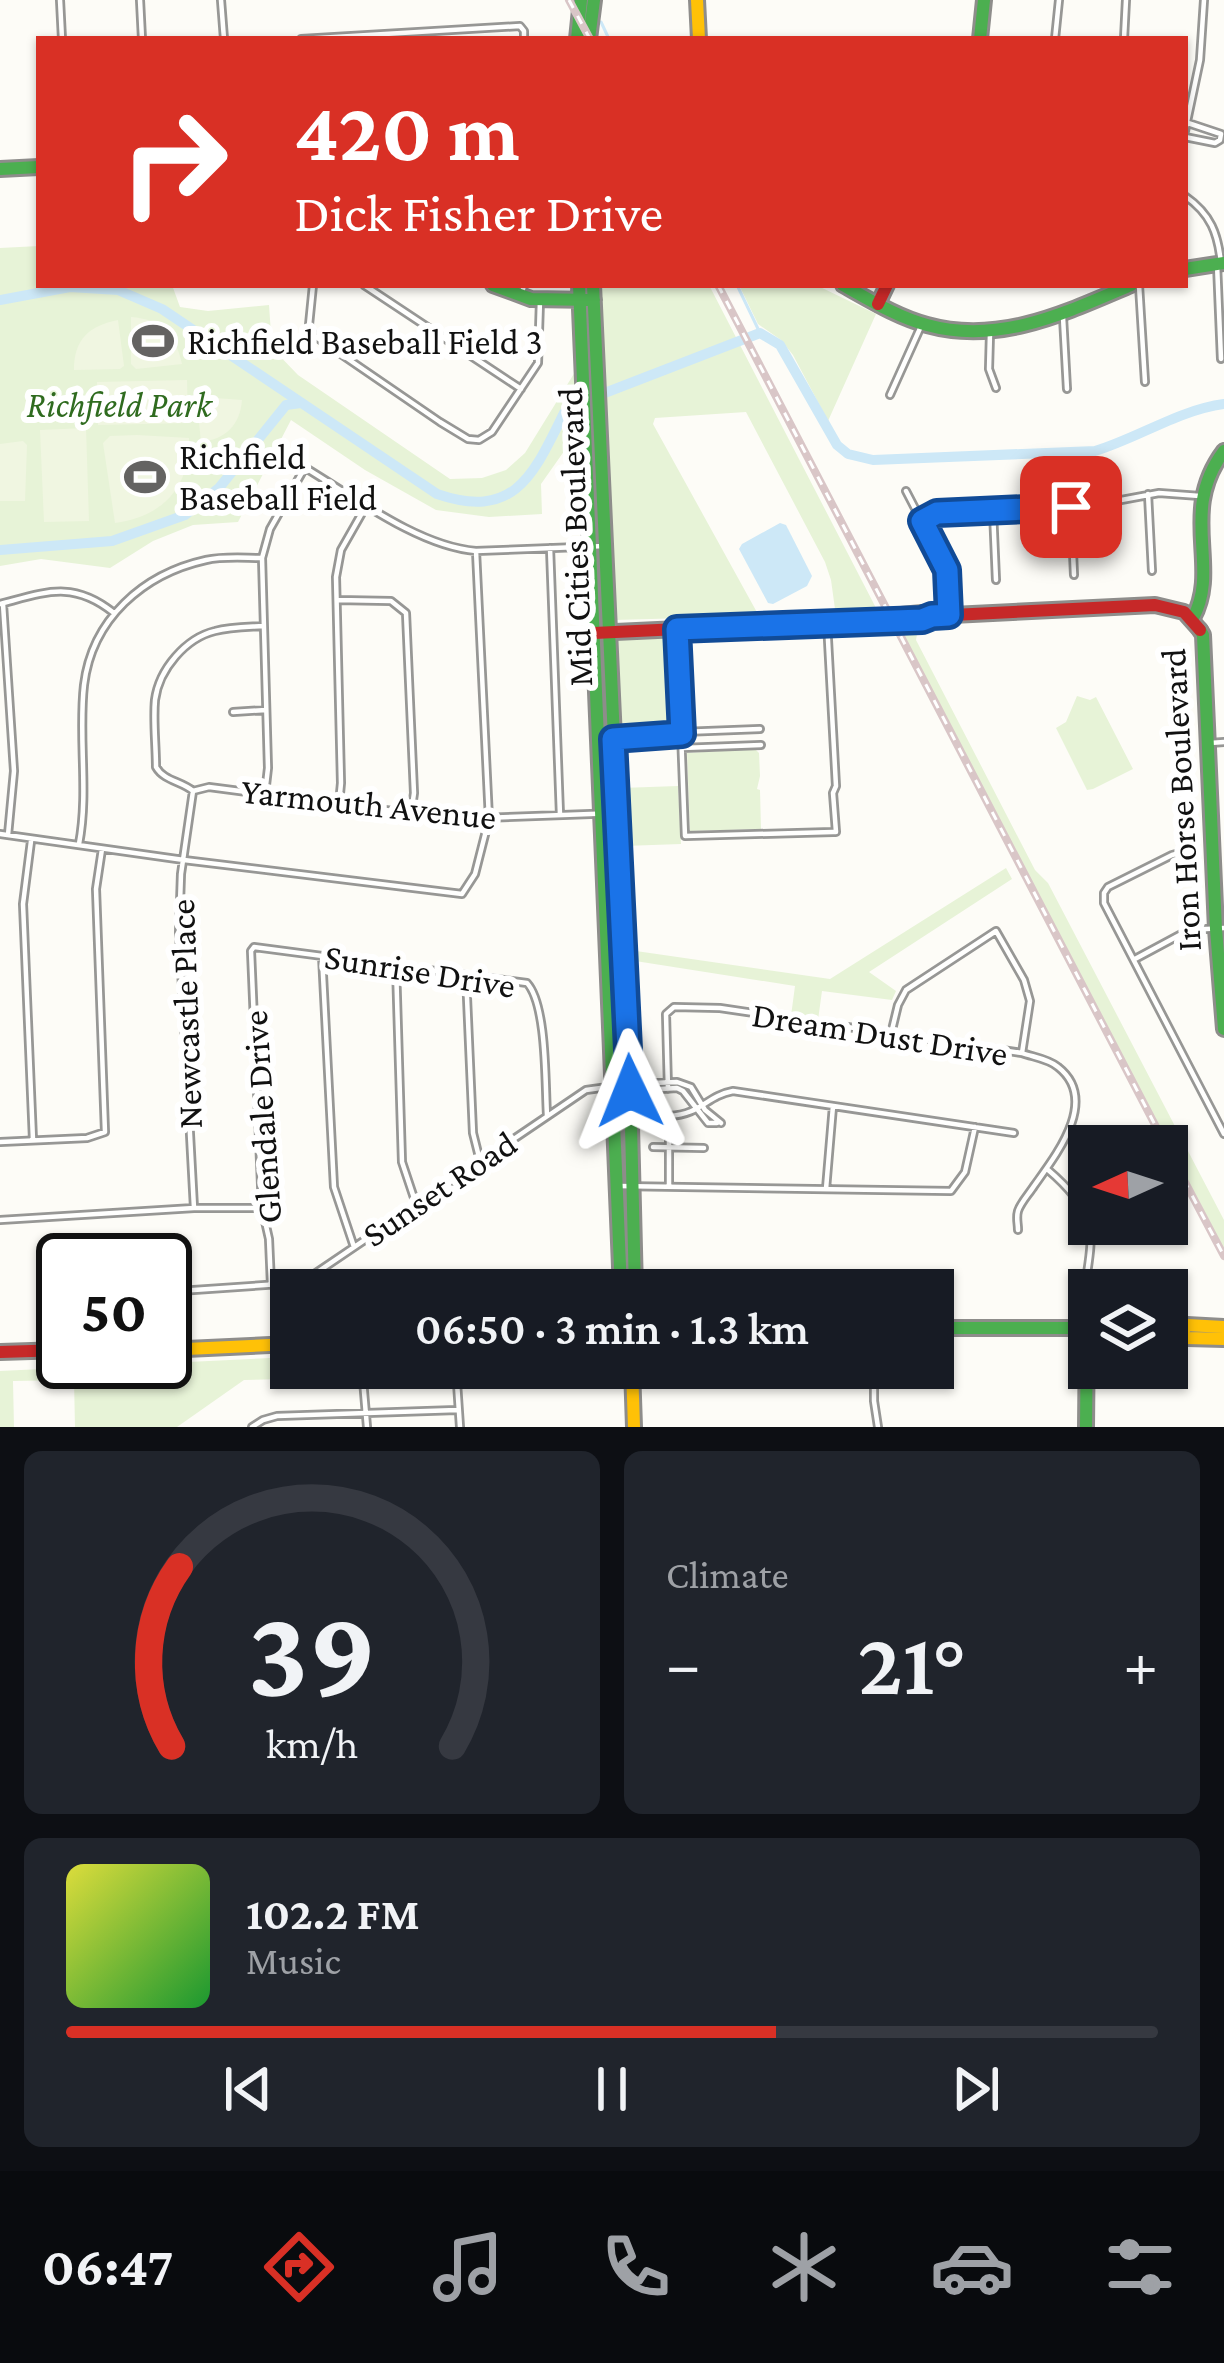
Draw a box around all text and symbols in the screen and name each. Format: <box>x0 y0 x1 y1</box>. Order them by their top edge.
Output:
icon: right <box>96 84 252 240</box>
text: 420 m <box>294 85 520 178</box>
text: Dick Fisher Drive <box>294 183 663 243</box>
sports icon: Richfield Baseball Field 3 <box>130 318 176 364</box>
place label: Richfield Baseball Field 3 <box>187 322 543 362</box>
park label: Richfield Park <box>26 385 213 425</box>
street label: Mid Cities Boulevard <box>550 387 600 687</box>
place label: Richfield Baseball Field <box>179 437 377 518</box>
sports icon: Richfield Baseball Field <box>122 454 168 500</box>
pin <box>1020 456 1122 558</box>
icon: arrive <box>1038 474 1104 540</box>
street label: Iron Horse Boulevard <box>1153 647 1209 953</box>
street label: Yarmouth Avenue <box>239 771 498 837</box>
street label: Newcastle Place <box>162 898 210 1130</box>
street label: Sunrise Drive <box>322 936 518 1006</box>
street label: Dream Dust Drive <box>749 994 1011 1074</box>
street label: Glendale Drive <box>235 1009 289 1225</box>
position arrow <box>567 1028 693 1154</box>
street label: Sunset Road <box>355 1123 524 1255</box>
north arrow <box>1068 1125 1188 1245</box>
map controls <box>1068 1125 1188 1389</box>
speed limit sign: 50 <box>36 1233 192 1389</box>
button: layers <box>1068 1269 1188 1389</box>
text: 06:50 · 3 min · 1.3 km <box>415 1304 809 1354</box>
text: Climate <box>666 1553 789 1596</box>
text: 39 <box>247 1583 377 1722</box>
text: 21° <box>858 1613 966 1713</box>
text: − <box>666 1627 701 1700</box>
text: + <box>1123 1627 1158 1700</box>
text: km/h <box>266 1719 358 1766</box>
text: 102.2 FM <box>246 1889 420 1939</box>
text: Music <box>246 1939 341 1982</box>
icon: previous <box>215 2056 281 2122</box>
icon: pause <box>579 2056 645 2122</box>
icon: next <box>943 2056 1009 2122</box>
icon: directions <box>257 2225 341 2309</box>
icon: music <box>426 2225 510 2309</box>
icon: phone <box>594 2225 678 2309</box>
icon: climate <box>762 2225 846 2309</box>
icon: car <box>930 2225 1014 2309</box>
icon: filters <box>1098 2225 1182 2309</box>
text: 06:47 <box>42 2237 173 2297</box>

